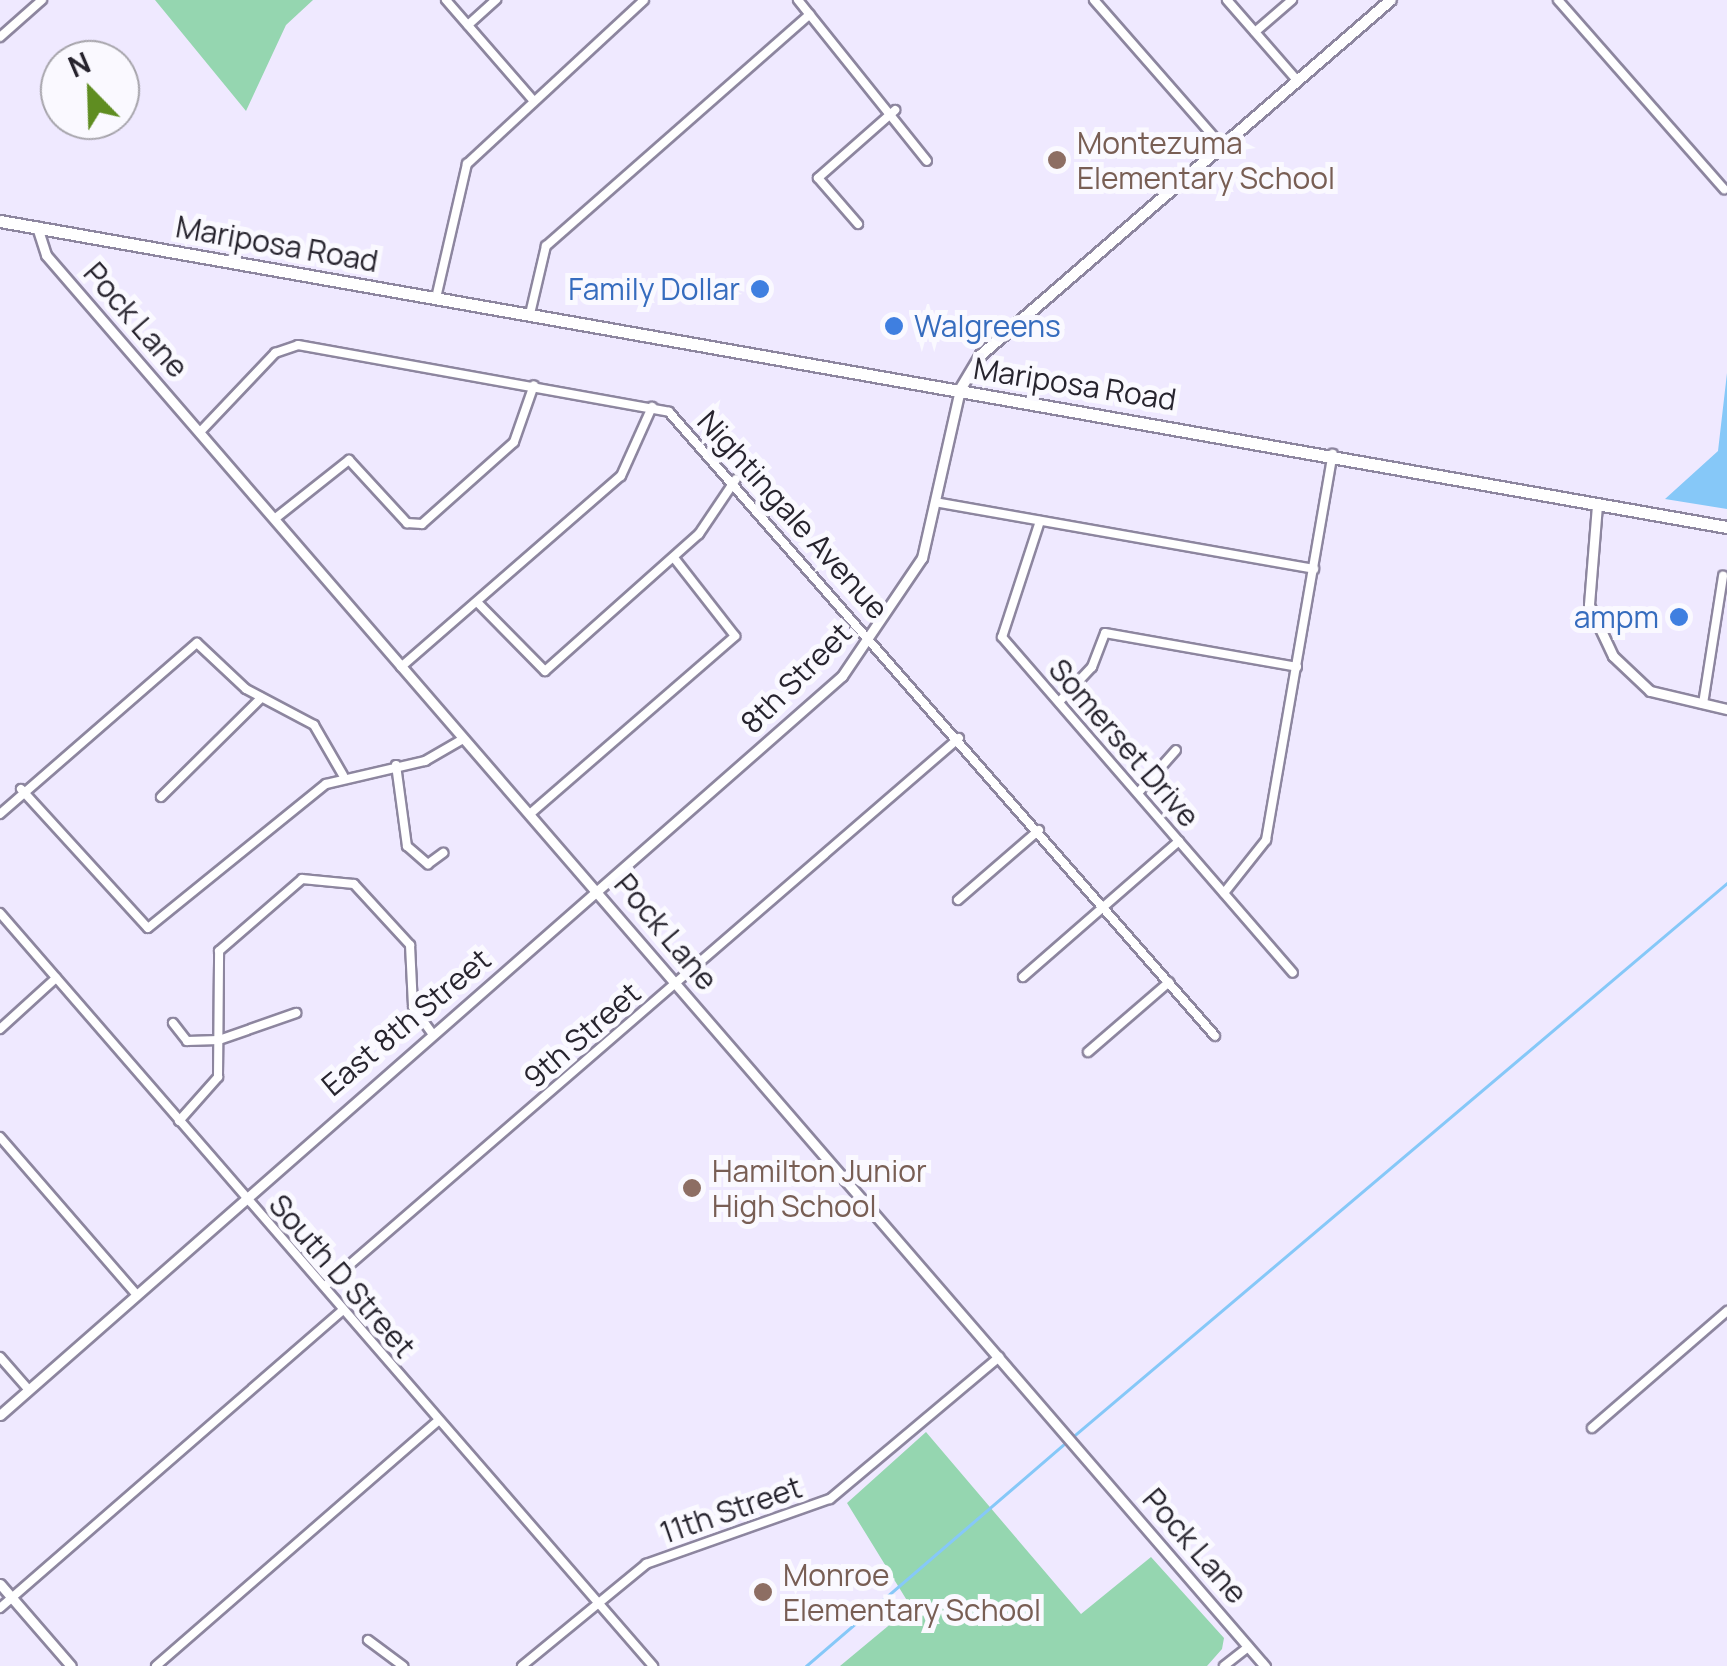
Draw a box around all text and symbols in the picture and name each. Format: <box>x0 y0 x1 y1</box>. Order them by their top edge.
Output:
north arrow <box>40 40 140 140</box>
text: N <box>62 43 96 86</box>
place label: Montezuma Elementary School <box>1077 125 1335 196</box>
marker: Montezuma Elementary School <box>1046 149 1068 171</box>
street label: Mariposa Road <box>173 209 381 279</box>
street label: Pock Lane <box>76 255 196 385</box>
place label: Family Dollar <box>568 271 740 307</box>
marker: Family Dollar <box>749 278 771 300</box>
place label: Walgreens <box>914 308 1061 344</box>
marker: Walgreens <box>883 315 905 337</box>
street label: Mariposa Road <box>971 350 1179 418</box>
street label: Nightingale Avenue <box>690 404 896 626</box>
place label: ampm <box>1574 599 1659 635</box>
marker: ampm <box>1668 606 1690 628</box>
street label: 8th Street <box>733 615 859 741</box>
street label: Somerset Drive <box>1041 652 1207 834</box>
street label: Pock Lane <box>607 867 725 997</box>
street label: East 8th Street <box>314 941 498 1103</box>
street label: 9th Street <box>516 975 648 1095</box>
place label: Hamilton Junior High School <box>712 1153 927 1224</box>
marker: Hamilton Junior High School <box>681 1177 703 1199</box>
street label: South D Street <box>261 1187 423 1365</box>
street label: 11th Street <box>655 1469 807 1551</box>
street label: Pock Lane <box>1135 1481 1255 1611</box>
place label: Monroe Elementary School <box>783 1557 1041 1628</box>
marker: Monroe Elementary School <box>752 1581 774 1603</box>

